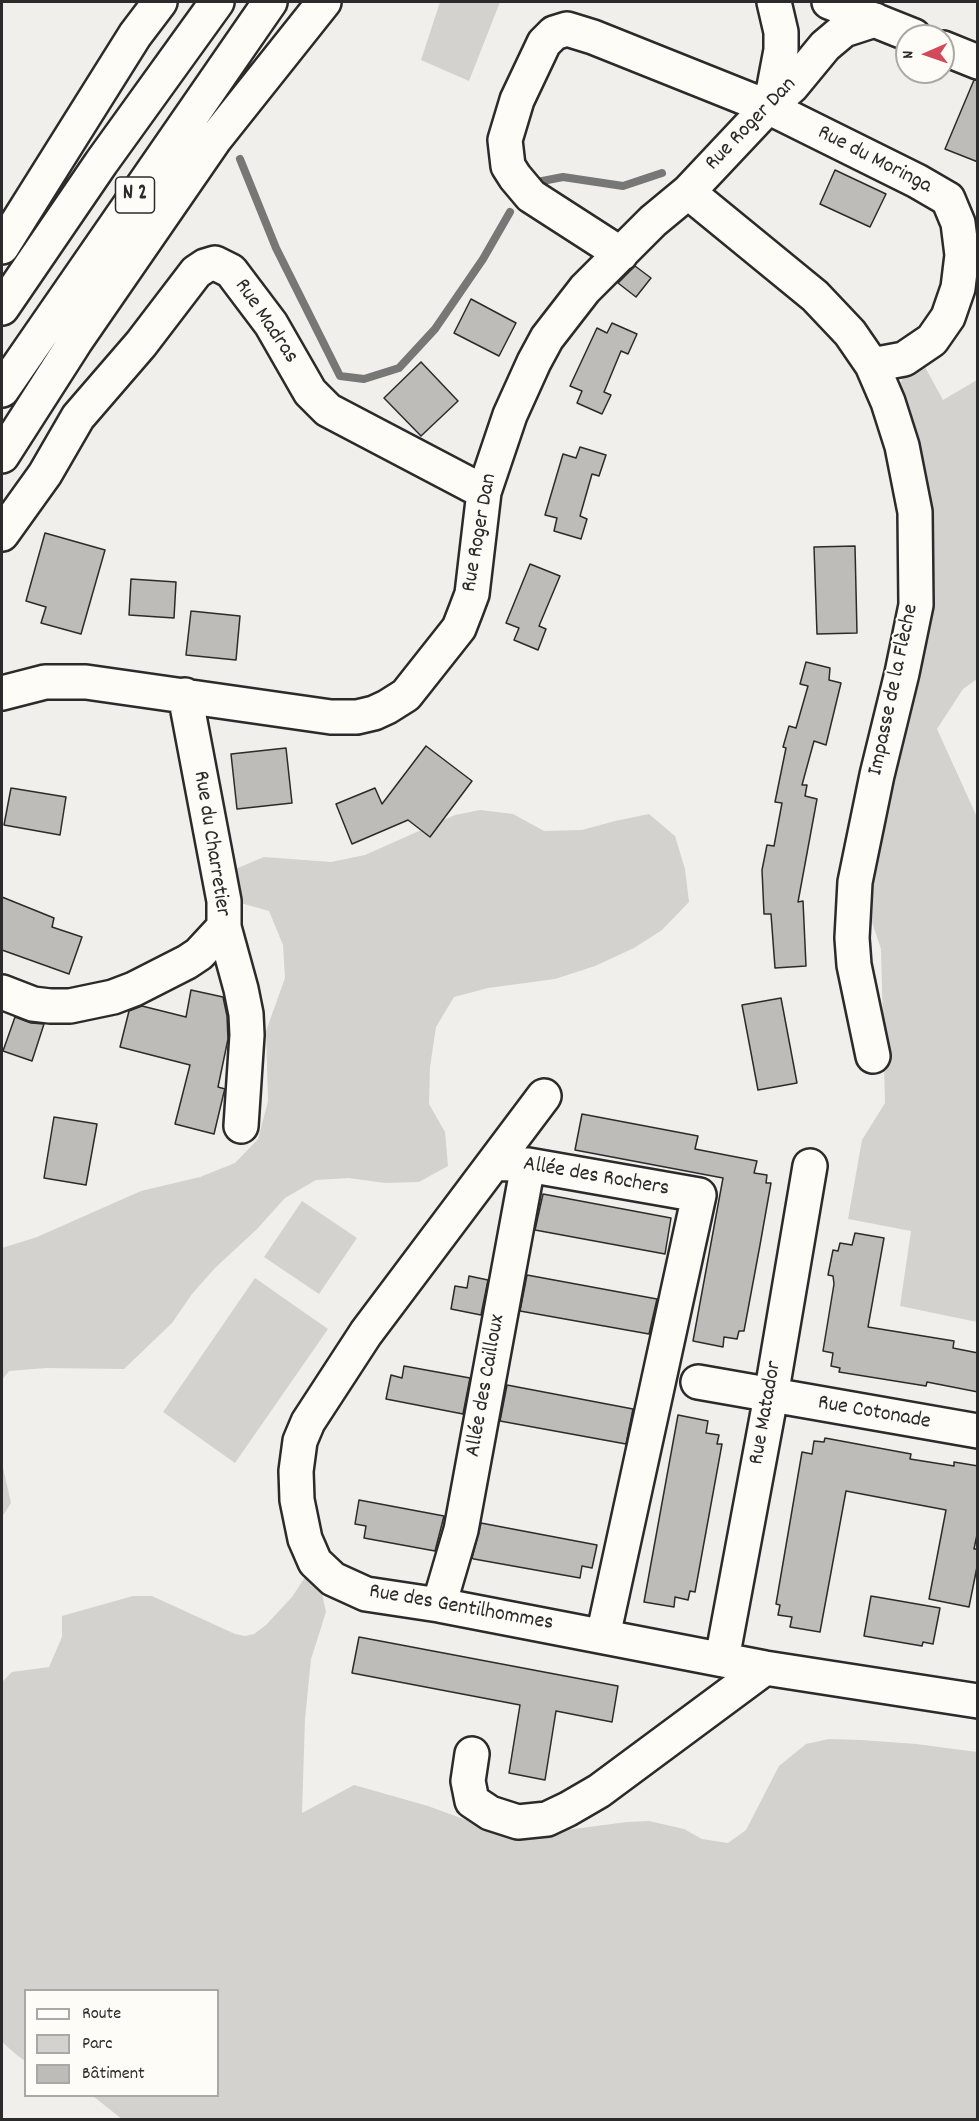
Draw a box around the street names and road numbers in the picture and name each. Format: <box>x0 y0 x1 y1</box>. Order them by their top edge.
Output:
street label: Rue Roger Dan <box>701 73 803 177</box>
street label: Rue du Moringa <box>812 121 936 201</box>
road number: N 2 <box>116 177 154 213</box>
street label: Rue Madras <box>227 275 303 369</box>
street label: Rue Roger Dan <box>458 472 504 594</box>
street label: Impasse de la Flèche <box>864 602 926 778</box>
street label: Rue du Charretier <box>185 769 235 919</box>
street label: Allée des Rochers <box>521 1152 671 1204</box>
street label: Allée des Cailloux <box>461 1313 513 1459</box>
street label: Rue Matador <box>745 1359 789 1467</box>
street label: Rue Cotonade <box>816 1391 932 1437</box>
street label: Rue des Gentilhommes <box>367 1580 555 1638</box>

